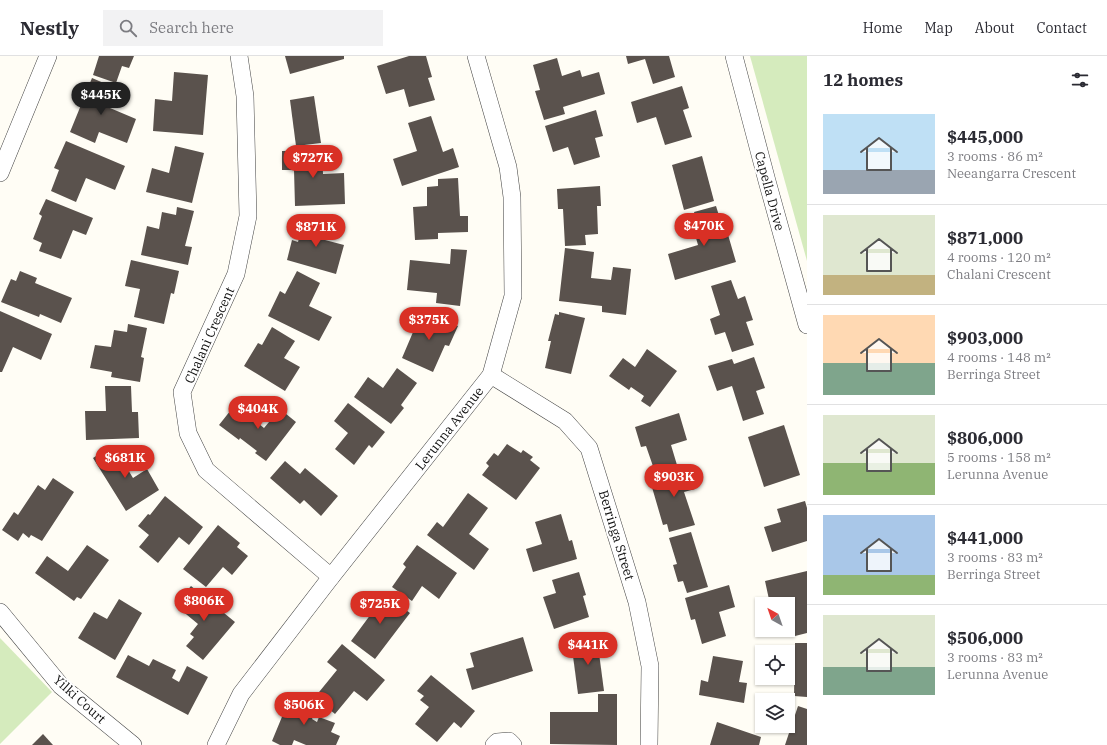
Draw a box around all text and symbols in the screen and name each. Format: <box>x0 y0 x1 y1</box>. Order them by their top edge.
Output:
search box <box>103 10 383 46</box>
text: Nestly <box>20 16 79 40</box>
icon: search <box>117 17 139 39</box>
text: Search here <box>149 18 234 37</box>
text: Home <box>863 19 902 37</box>
text: Map <box>924 19 953 37</box>
text: About <box>975 19 1014 37</box>
text: Contact <box>1036 19 1087 37</box>
text: 12 homes <box>823 69 903 91</box>
icon: filters <box>1069 69 1091 91</box>
pin: $445K <box>73 82 129 116</box>
text: $445K <box>80 86 122 103</box>
text: $445,000 <box>947 126 1023 148</box>
icon: home <box>855 130 903 178</box>
pin: $727K <box>285 145 341 179</box>
text: 3 rooms · 86 m² <box>947 148 1043 165</box>
text: $727K <box>292 149 334 166</box>
street label: Capella Drive <box>751 150 788 233</box>
text: Neeangarra Crescent <box>947 165 1076 182</box>
pin: $470K <box>676 213 732 247</box>
pin: $871K <box>288 214 344 248</box>
text: $470K <box>683 217 725 234</box>
text: $871K <box>295 218 337 235</box>
text: $871,000 <box>947 227 1023 249</box>
icon: home <box>855 231 903 279</box>
text: 4 rooms · 120 m² <box>947 249 1051 266</box>
text: Chalani Crescent <box>947 266 1051 283</box>
street label: Chalani Crescent <box>181 284 239 386</box>
pin: $375K <box>401 307 457 341</box>
text: $375K <box>408 311 450 328</box>
text: $903,000 <box>947 327 1023 349</box>
icon: home <box>855 331 903 379</box>
text: 4 rooms · 148 m² <box>947 349 1051 366</box>
text: Berringa Street <box>947 366 1040 383</box>
street label: Lerunna Avenue <box>412 383 487 473</box>
pin: $404K <box>230 396 286 430</box>
text: $404K <box>237 400 279 417</box>
text: $806,000 <box>947 427 1023 449</box>
icon: home <box>855 431 903 479</box>
pin: $681K <box>97 445 153 479</box>
text: $681K <box>104 449 146 466</box>
text: 5 rooms · 158 m² <box>947 449 1051 466</box>
pin: $903K <box>646 464 702 498</box>
text: Lerunna Avenue <box>947 466 1048 483</box>
text: $903K <box>653 468 695 485</box>
street label: Berringa Street <box>595 488 638 583</box>
text: $441,000 <box>947 527 1023 549</box>
icon: home <box>855 531 903 579</box>
text: 3 rooms · 83 m² <box>947 549 1043 566</box>
text: Berringa Street <box>947 566 1040 583</box>
pin: $806K <box>176 588 232 622</box>
pin: $725K <box>352 591 408 625</box>
text: $806K <box>183 592 225 609</box>
text: $725K <box>359 595 401 612</box>
north arrow <box>755 597 795 637</box>
map controls <box>755 597 795 733</box>
text: $506,000 <box>947 627 1023 649</box>
icon: home <box>855 631 903 679</box>
pin: $441K <box>560 632 616 666</box>
text: $441K <box>567 636 609 653</box>
button: locate <box>755 645 795 685</box>
text: 3 rooms · 83 m² <box>947 649 1043 666</box>
text: Lerunna Avenue <box>947 666 1048 683</box>
street label: Yilki Court <box>50 671 110 728</box>
pin: $506K <box>276 692 332 726</box>
button: layers <box>755 693 795 733</box>
text: $506K <box>283 696 325 713</box>

